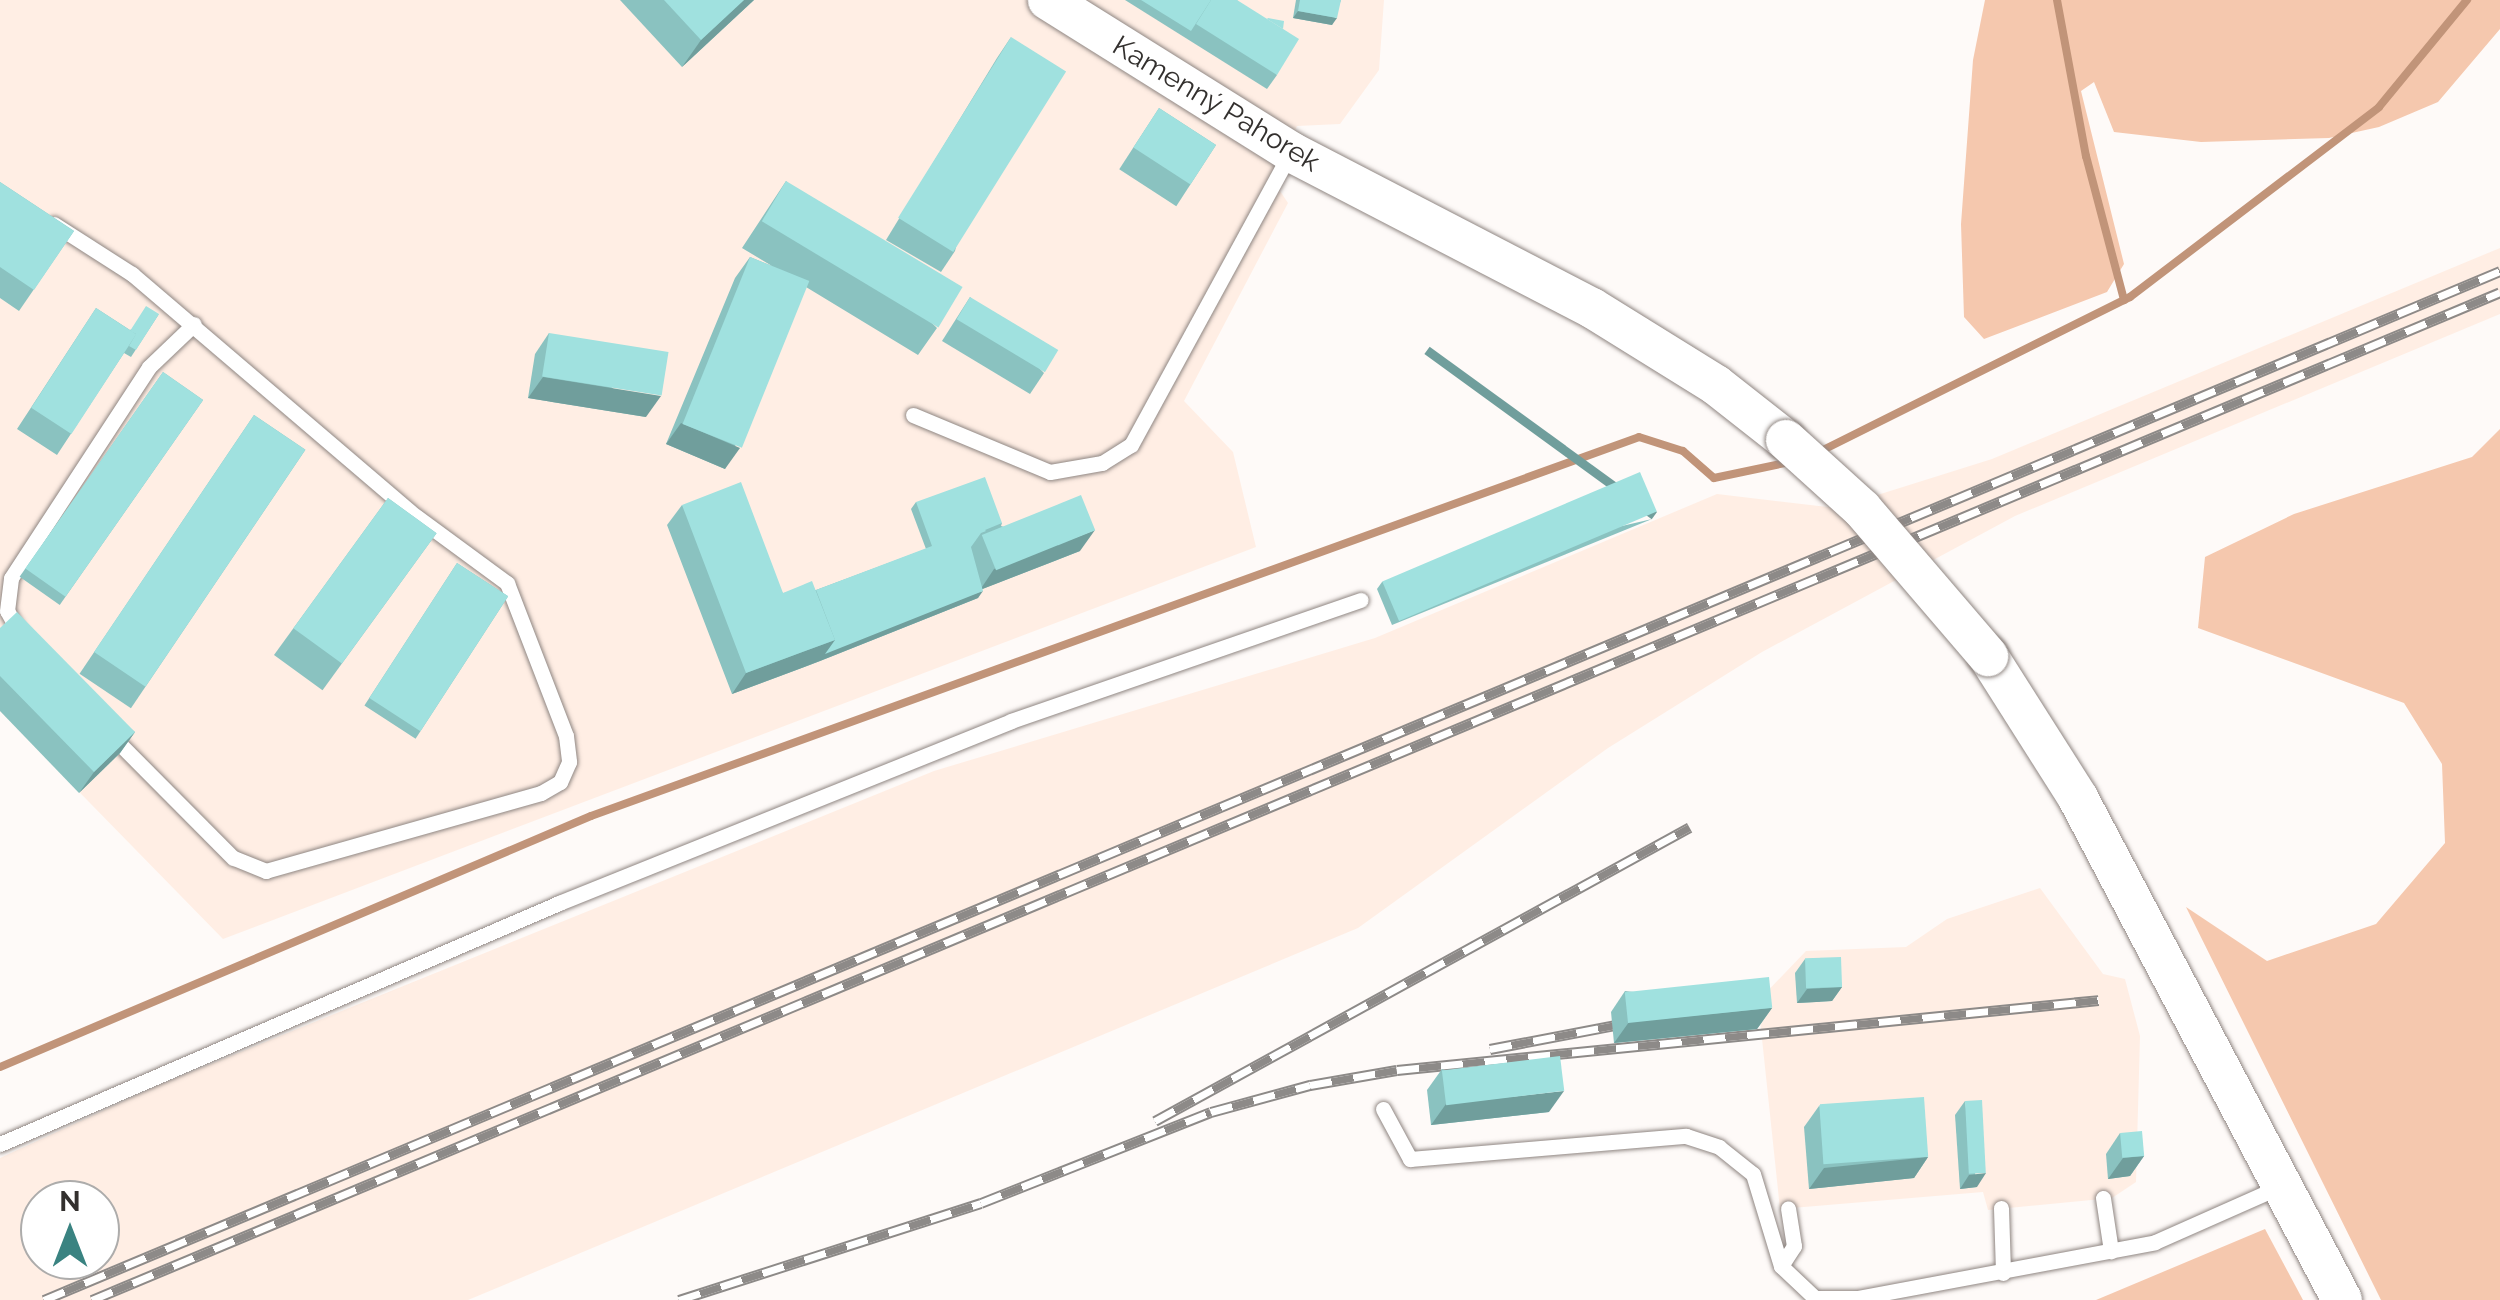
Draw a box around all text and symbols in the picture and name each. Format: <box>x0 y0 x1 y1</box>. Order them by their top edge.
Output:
street label: Kamenný Pahorek <box>1106 29 1326 179</box>
north arrow <box>20 1180 120 1280</box>
text: N <box>59 1185 81 1218</box>

